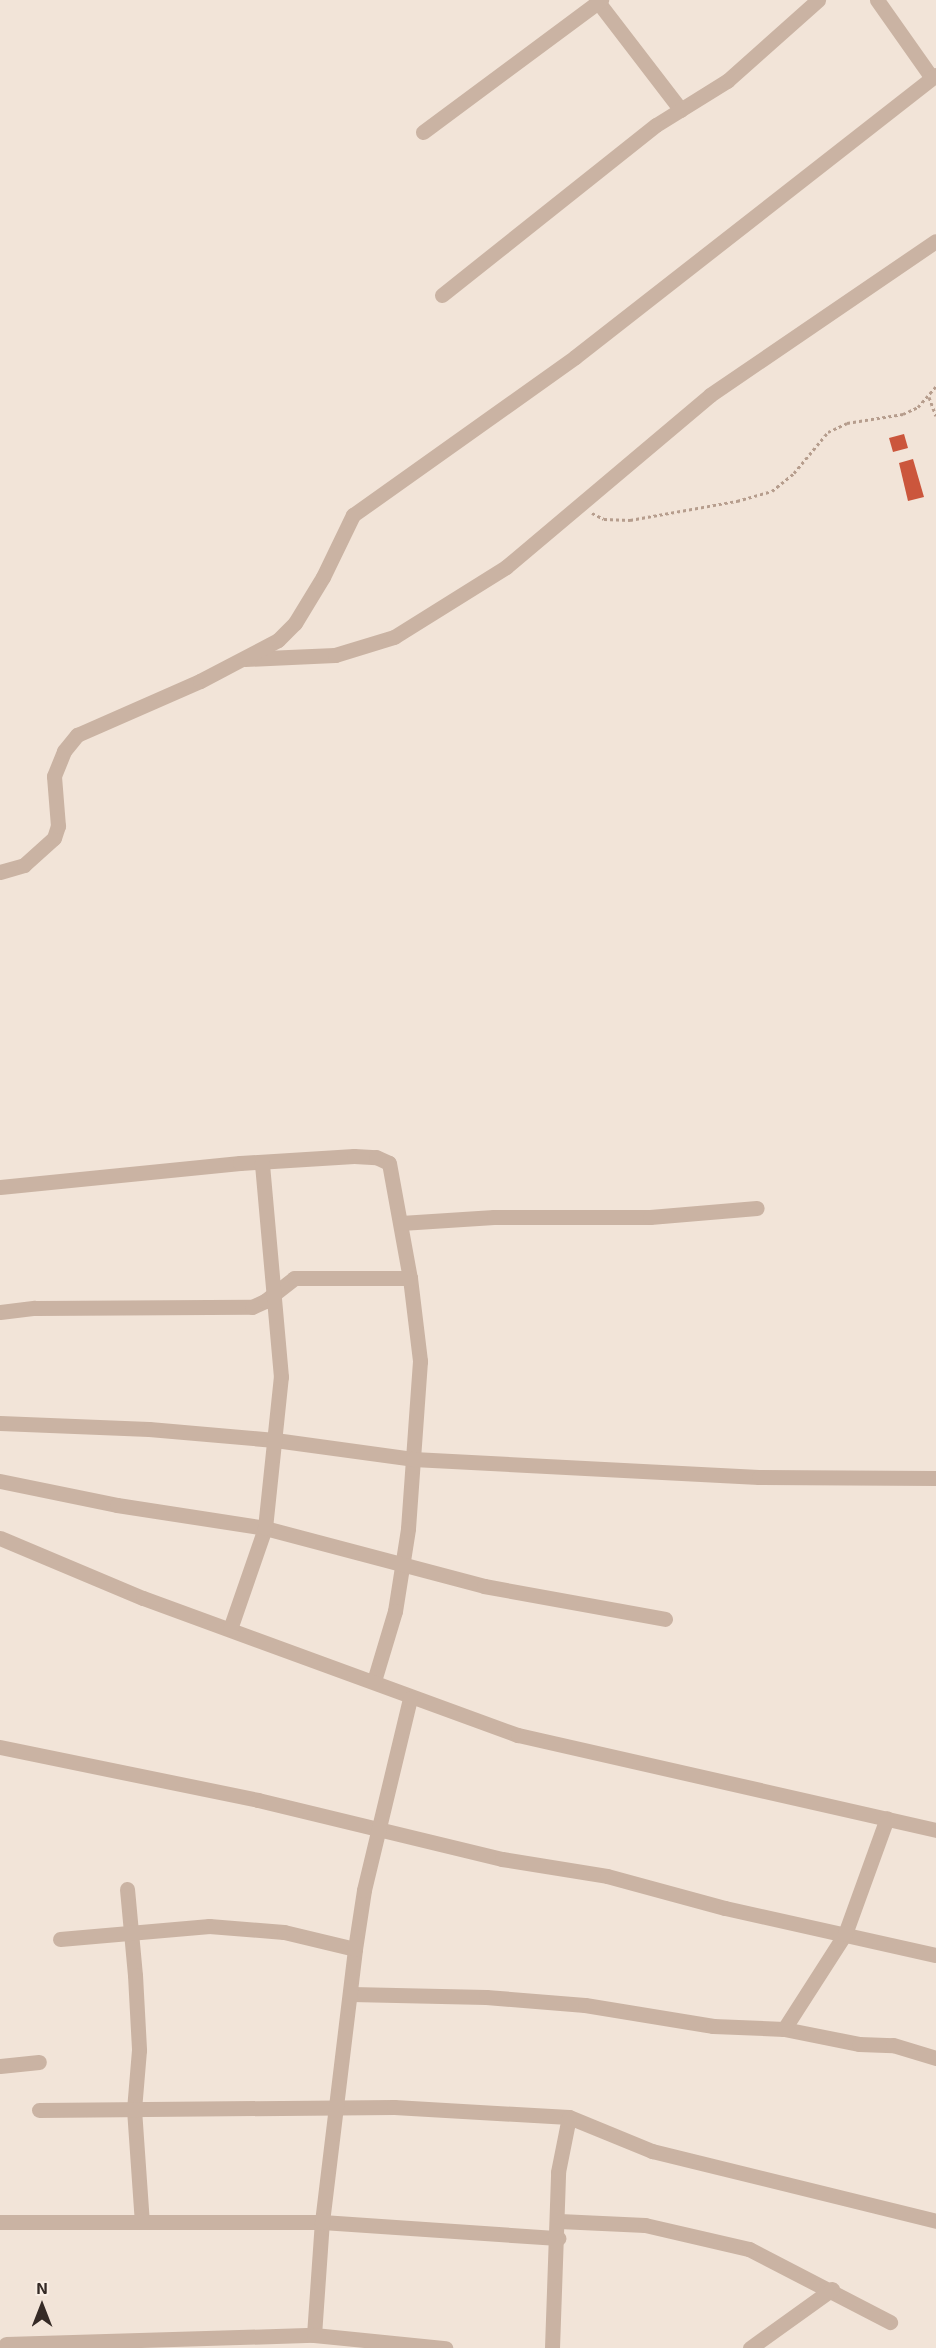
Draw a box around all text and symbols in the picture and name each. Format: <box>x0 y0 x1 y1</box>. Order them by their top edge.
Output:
north arrow <box>12 2276 72 2336</box>
text: N <box>36 2278 48 2297</box>

